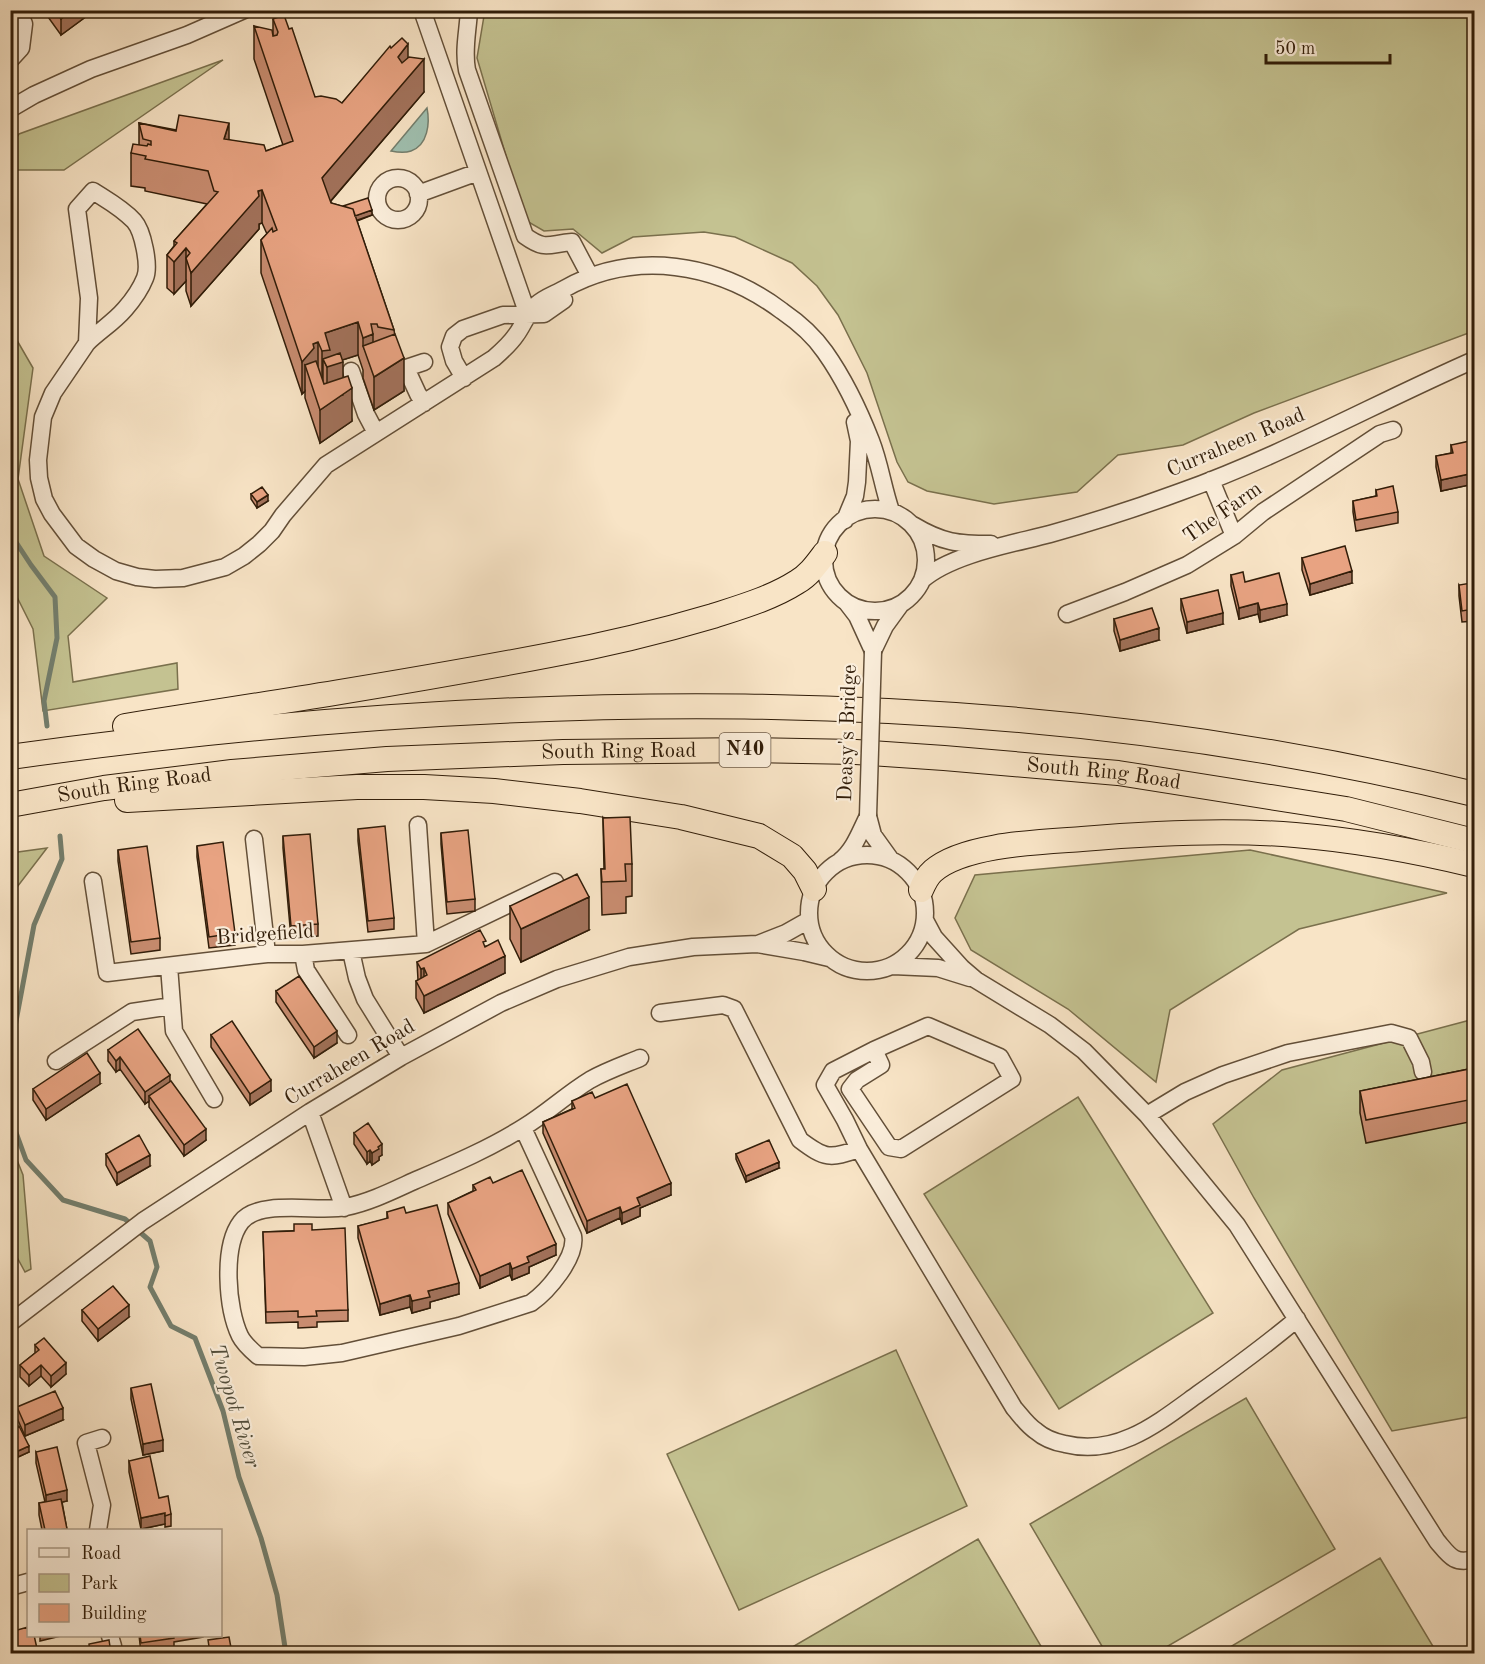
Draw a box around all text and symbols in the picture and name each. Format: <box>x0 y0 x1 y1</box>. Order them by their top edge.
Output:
scale bar <box>1266 27 1390 65</box>
text: 50 m <box>1275 40 1315 58</box>
street label: Curraheen Road <box>1164 404 1308 482</box>
street label: The Farm <box>1180 478 1266 548</box>
street label: Deasy's Bridge <box>835 664 861 802</box>
road number: N40 <box>720 733 771 767</box>
street label: South Ring Road <box>541 740 697 763</box>
street label: South Ring Road <box>1026 755 1183 793</box>
street label: South Ring Road <box>56 764 213 807</box>
street label: Bridgefield <box>215 921 315 949</box>
street label: Curraheen Road <box>281 1016 419 1110</box>
water label: Twopot River <box>205 1341 263 1471</box>
legend <box>27 1529 222 1637</box>
text: Road <box>81 1545 121 1563</box>
text: Park <box>81 1575 118 1593</box>
text: Building <box>81 1605 147 1623</box>

